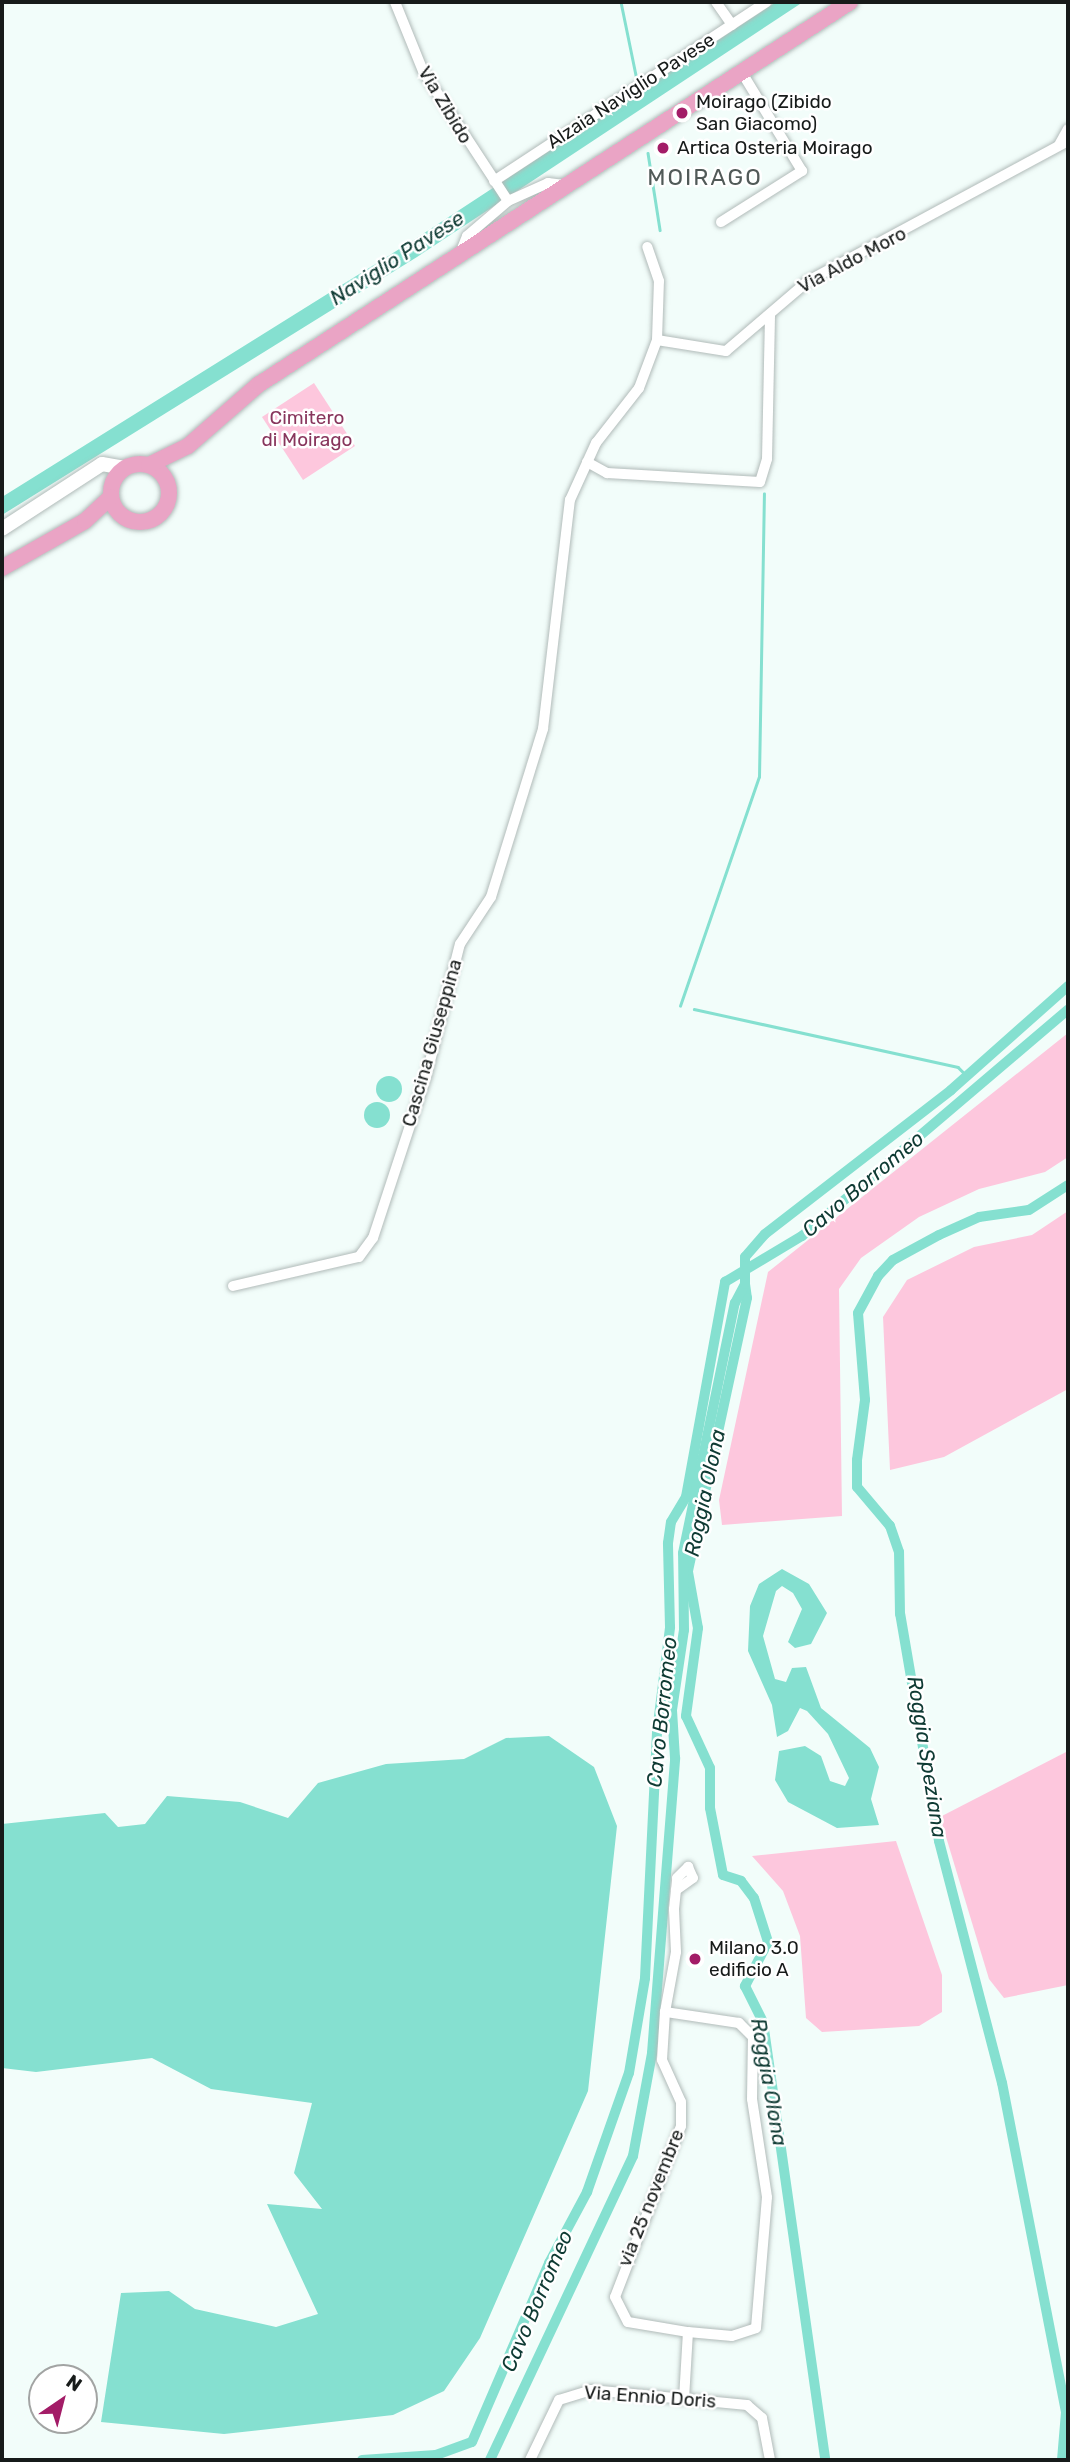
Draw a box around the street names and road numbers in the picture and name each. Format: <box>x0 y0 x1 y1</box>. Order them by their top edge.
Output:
street label: Alzaia Naviglio Pavese <box>543 28 719 154</box>
street label: Via Zibido <box>413 62 477 148</box>
street label: Via Aldo Moro <box>794 222 910 298</box>
street label: Cascina Giuseppina <box>397 957 467 1129</box>
street label: via 25 novembre <box>613 2126 689 2270</box>
street label: Via Ennio Doris <box>583 2381 717 2413</box>

